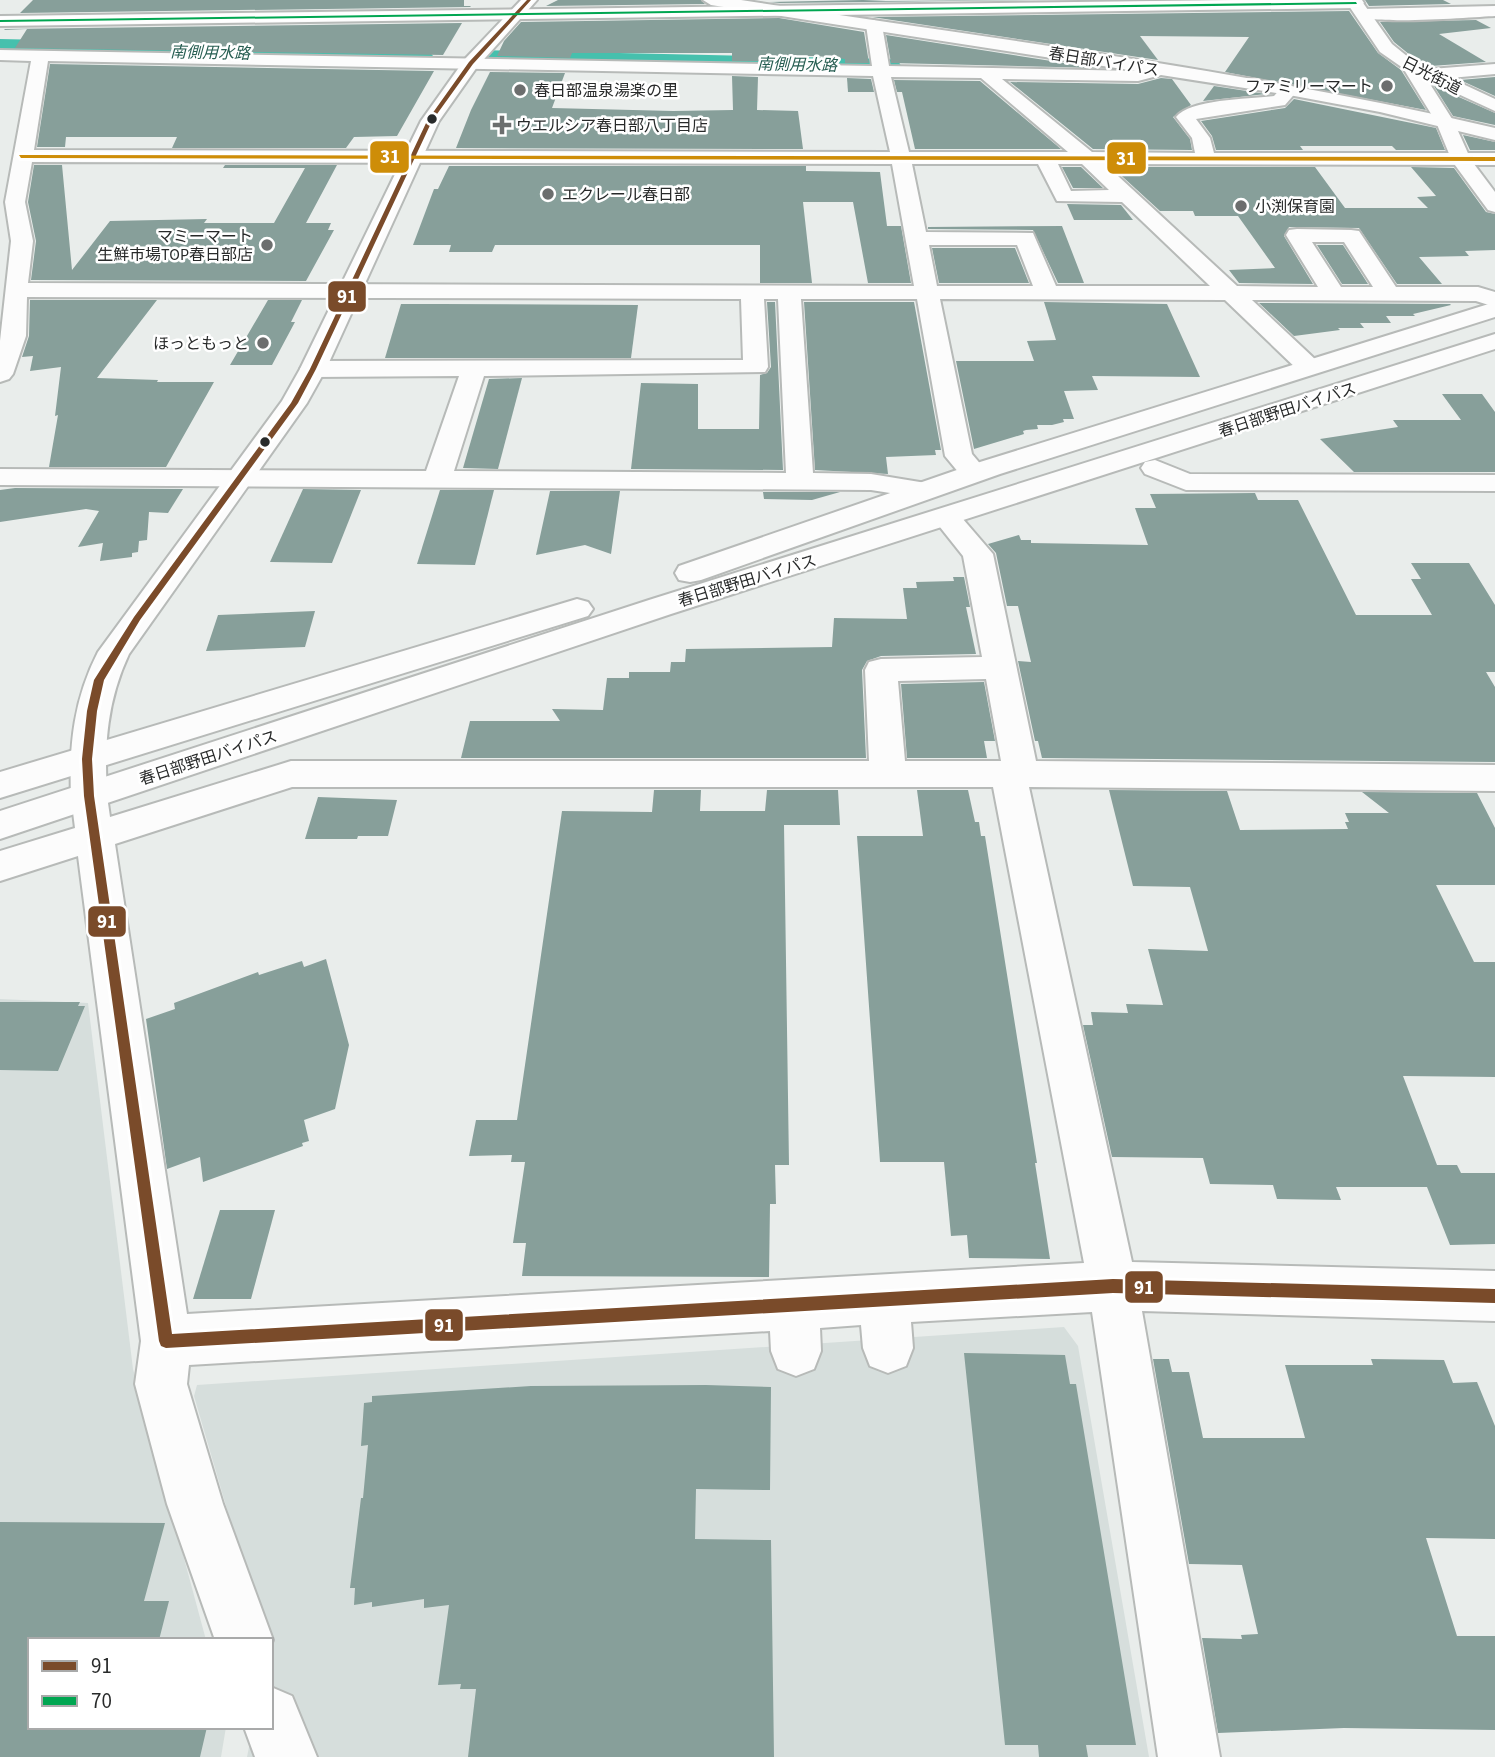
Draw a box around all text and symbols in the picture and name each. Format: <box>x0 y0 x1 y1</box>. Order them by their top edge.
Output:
water label: 南側用水路 <box>170 41 252 65</box>
street label: 春日部バイパス <box>1047 42 1161 82</box>
street label: 日光街道 <box>1398 52 1465 100</box>
water label: 南側用水路 <box>757 53 839 77</box>
place label: ファミリーマート <box>1245 76 1373 98</box>
marker: ファミリーマート <box>1379 78 1395 94</box>
place label: 春日部温泉湯楽の里 <box>534 80 678 102</box>
marker: 春日部温泉湯楽の里 <box>512 82 528 98</box>
unlabelled marker <box>425 112 439 126</box>
place label: ウエルシア春日部八丁目店 <box>516 115 708 137</box>
marker: ウエルシア春日部八丁目店 <box>494 117 510 133</box>
line badge: 31 <box>369 140 410 174</box>
line badge: 31 <box>1106 141 1147 175</box>
text: 31 <box>380 144 400 171</box>
text: 31 <box>1116 146 1136 173</box>
place label: エクレール春日部 <box>562 184 690 206</box>
marker: エクレール春日部 <box>540 186 556 202</box>
place label: 小渕保育園 <box>1255 196 1335 218</box>
marker: 小渕保育園 <box>1233 198 1249 214</box>
place label: マミーマート 生鮮市場TOP春日部店 <box>97 226 253 266</box>
marker: マミーマート 生鮮市場TOP春日部店 <box>259 237 275 253</box>
line badge: 91 <box>327 280 367 313</box>
text: 91 <box>337 284 357 311</box>
place label: ほっともっと <box>153 333 249 355</box>
marker: ほっともっと <box>255 335 271 351</box>
street label: 春日部野田バイパス <box>1216 377 1359 443</box>
unlabelled marker <box>258 435 272 449</box>
street label: 春日部野田バイパス <box>675 549 819 612</box>
street label: 春日部野田バイパス <box>137 725 280 791</box>
line badge: 91 <box>87 905 127 938</box>
text: 91 <box>97 909 117 936</box>
line badge: 91 <box>1124 1270 1164 1304</box>
text: 91 <box>1134 1275 1154 1302</box>
line badge: 91 <box>424 1308 464 1342</box>
text: 91 <box>434 1313 454 1340</box>
legend <box>28 1638 273 1729</box>
text: 91 <box>91 1651 112 1681</box>
text: 70 <box>91 1686 112 1716</box>

